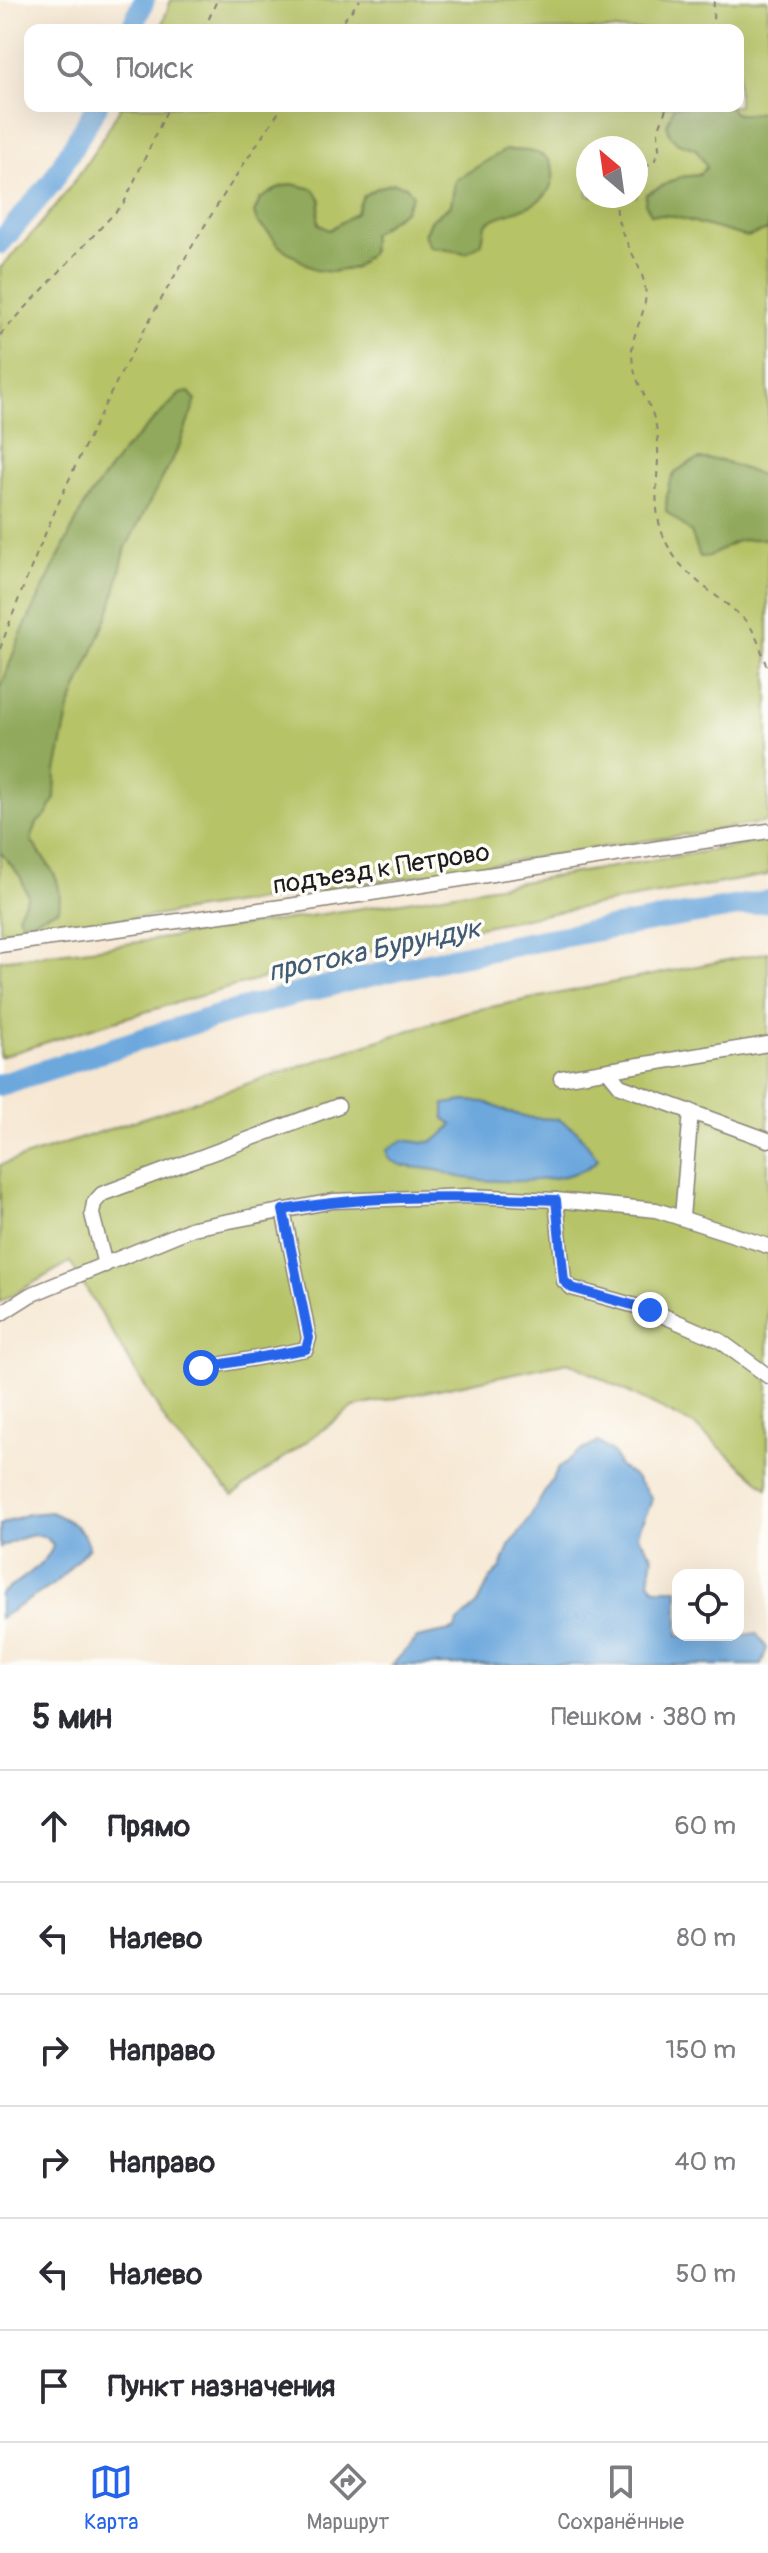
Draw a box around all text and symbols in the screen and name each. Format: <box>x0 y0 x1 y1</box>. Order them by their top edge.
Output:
search box <box>24 24 744 112</box>
icon: search <box>52 46 96 90</box>
text: Поиск <box>116 50 194 87</box>
north arrow <box>576 136 648 208</box>
street label: подъезд к Петрово <box>271 836 492 902</box>
water label: протока Бурундук <box>265 910 486 990</box>
route end <box>632 1292 668 1328</box>
route start <box>183 1350 219 1386</box>
map controls <box>672 1569 744 1641</box>
button: locate <box>672 1569 744 1641</box>
text: 5 мин <box>32 1696 112 1739</box>
text: Пешком · 380 m <box>551 1701 736 1733</box>
icon: ahead <box>32 1804 76 1848</box>
text: Прямо <box>108 1808 190 1845</box>
text: 60 m <box>674 1810 736 1842</box>
icon: left <box>32 1916 76 1960</box>
text: Налево <box>108 1920 202 1957</box>
text: 80 m <box>676 1922 736 1954</box>
icon: right <box>32 2028 76 2072</box>
text: Направо <box>108 2032 215 2069</box>
text: 150 m <box>665 2034 736 2066</box>
icon: right <box>32 2140 76 2184</box>
text: Направо <box>108 2144 215 2181</box>
text: 40 m <box>674 2146 736 2178</box>
icon: left <box>32 2252 76 2296</box>
text: Налево <box>108 2256 202 2293</box>
text: 50 m <box>675 2258 736 2290</box>
icon: arrive <box>32 2364 76 2408</box>
text: Пункт назначения <box>108 2368 335 2405</box>
tab: Карта <box>84 2460 139 2536</box>
tab: Маршрут <box>306 2460 389 2536</box>
tab: Сохранённые <box>557 2460 684 2536</box>

